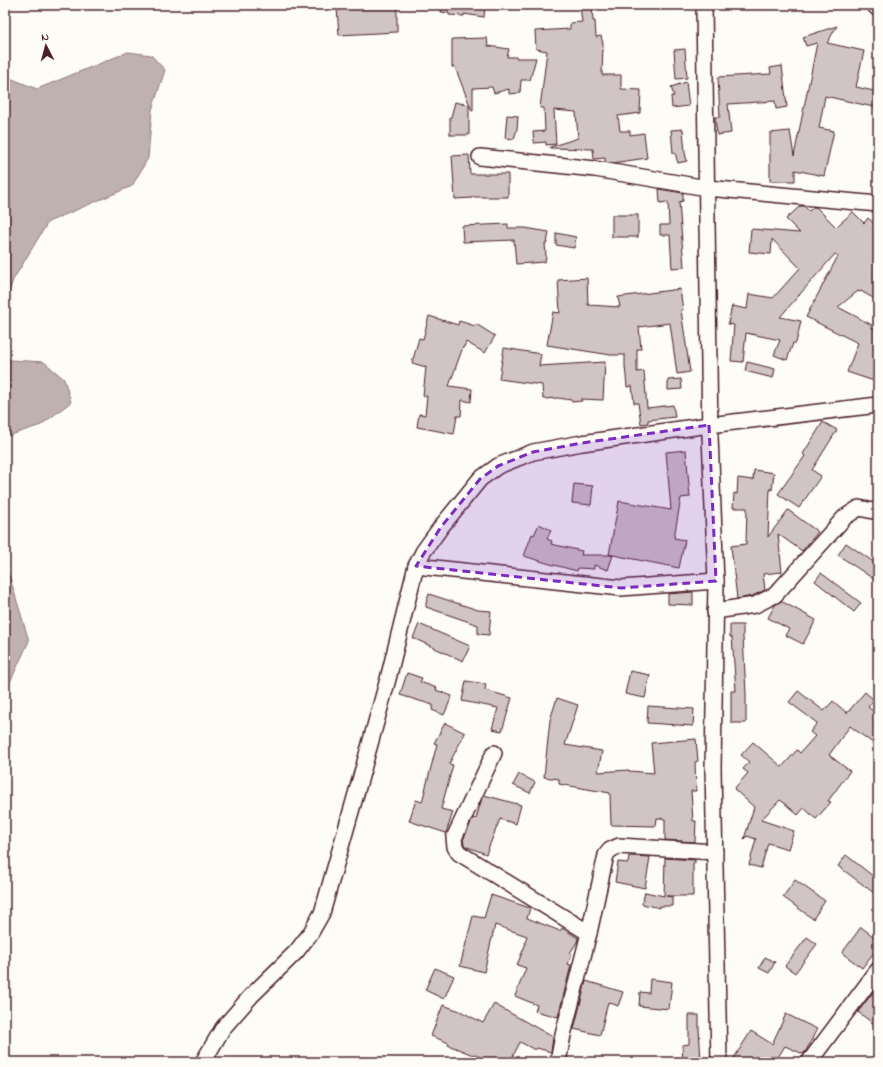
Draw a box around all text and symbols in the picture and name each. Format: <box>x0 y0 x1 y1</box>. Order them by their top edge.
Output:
north arrow <box>26 26 66 66</box>
text: N <box>41 29 50 45</box>

